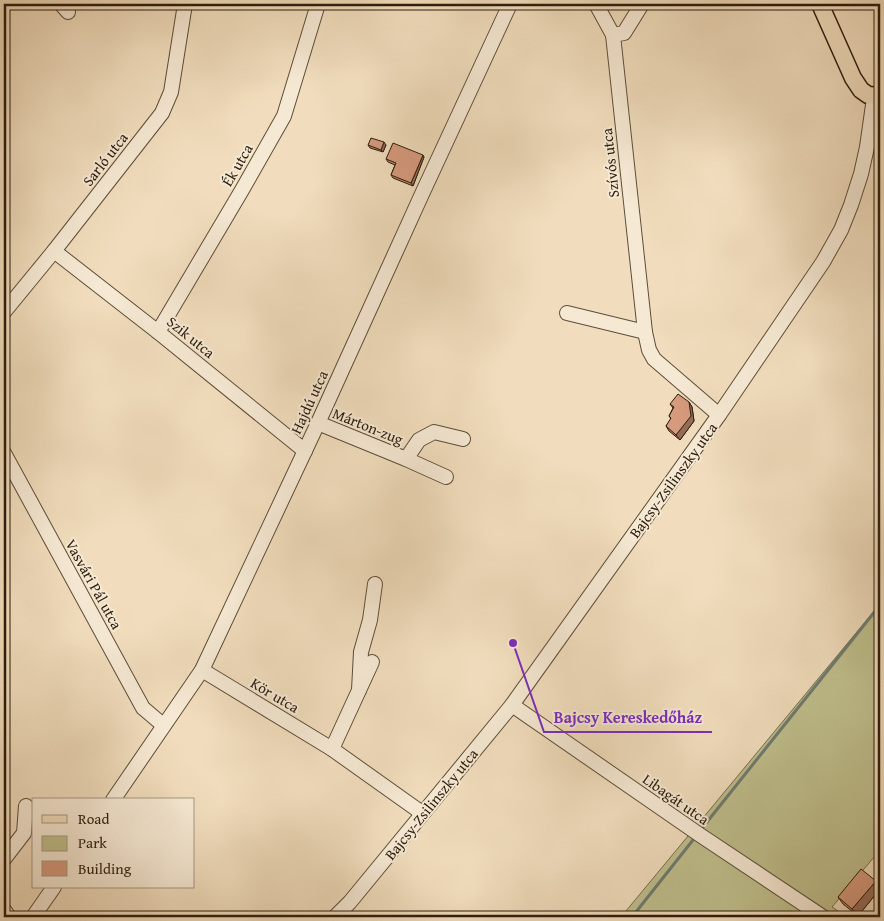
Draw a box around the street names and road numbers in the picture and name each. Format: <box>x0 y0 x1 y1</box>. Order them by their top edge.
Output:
street label: Szívós utca <box>596 127 624 199</box>
street label: Sarló utca <box>77 128 133 190</box>
street label: Ék utca <box>216 140 258 190</box>
street label: Szik utca <box>163 311 219 363</box>
street label: Hajdú utca <box>285 367 333 437</box>
street label: Márton-zug <box>330 402 407 450</box>
street label: Bajcsy-Zsilinszky utca <box>624 418 722 542</box>
street label: Vasvári Pál utca <box>61 535 127 633</box>
street label: Kör utca <box>247 672 303 718</box>
street label: Bajcsy-Zsilinszky utca <box>379 744 483 864</box>
street label: Libagát utca <box>639 768 713 830</box>

